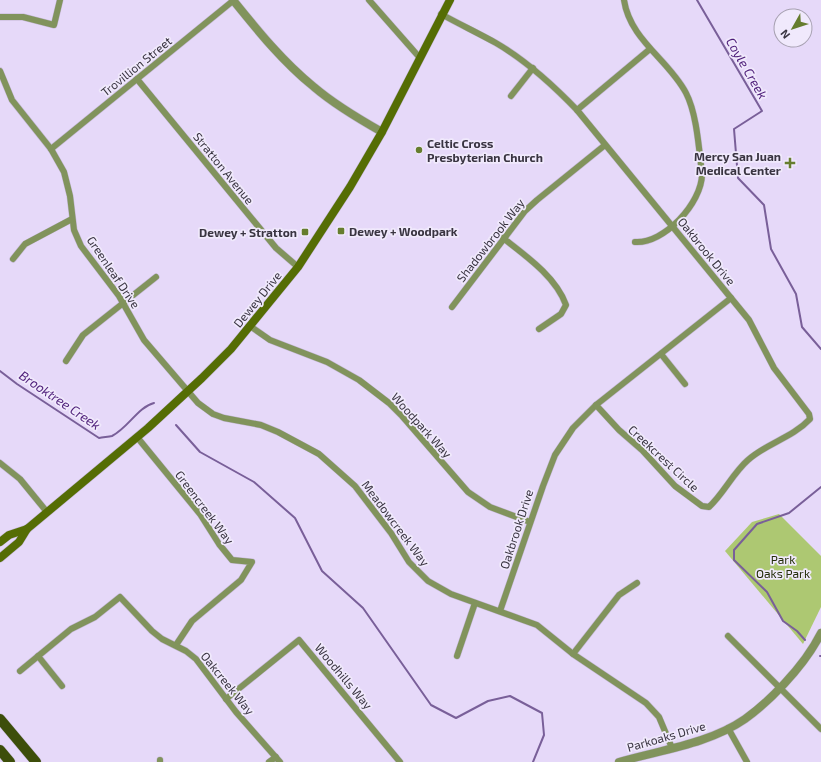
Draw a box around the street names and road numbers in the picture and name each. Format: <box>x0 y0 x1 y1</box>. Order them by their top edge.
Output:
street label: Trovillion Street <box>98 33 174 99</box>
street label: Stratton Avenue <box>191 129 257 207</box>
street label: Shadowbrook Way <box>453 195 527 284</box>
street label: Oakbrook Drive <box>675 214 739 288</box>
street label: Greenleaf Drive <box>85 233 143 311</box>
street label: Dewey Drive <box>230 268 284 330</box>
street label: Woodpark Way <box>389 390 455 461</box>
street label: Creekcrest Circle <box>626 422 702 494</box>
street label: Greencreek Way <box>173 468 238 547</box>
street label: Meadowcreek Way <box>359 478 433 569</box>
street label: Oakbrook Drive <box>497 487 535 571</box>
street label: Woodhills Way <box>312 640 376 712</box>
street label: Oakcreek Way <box>198 649 258 718</box>
street label: Parkoaks Drive <box>625 718 707 754</box>

